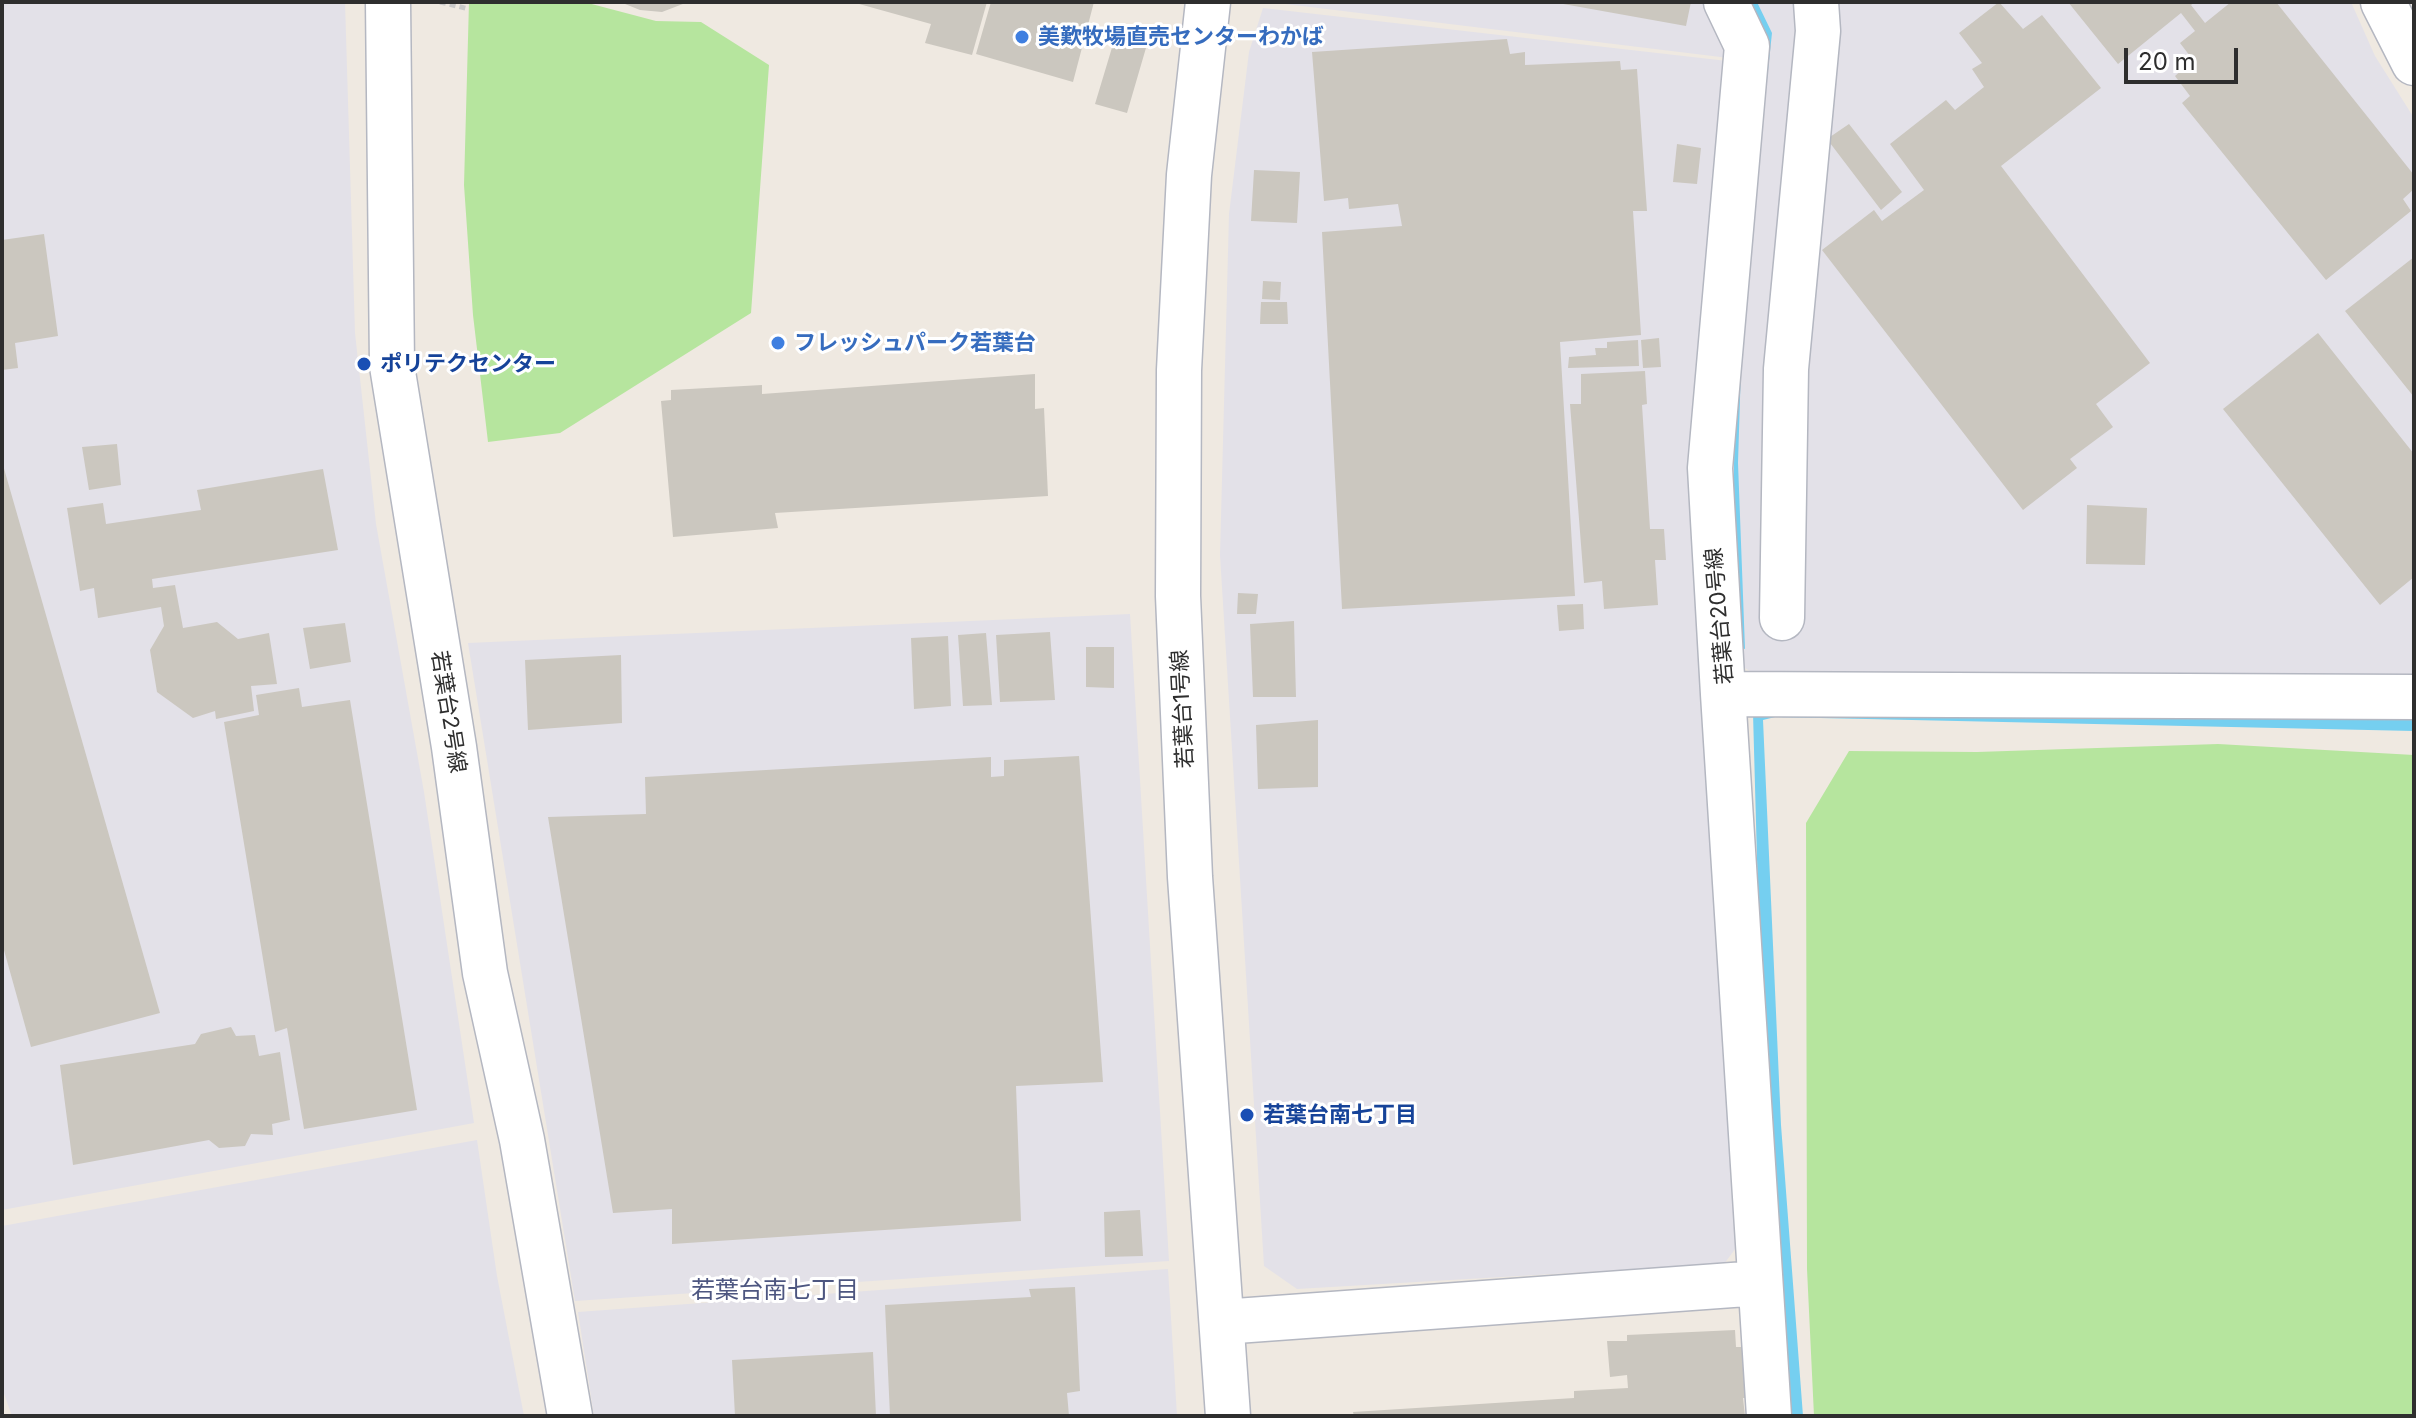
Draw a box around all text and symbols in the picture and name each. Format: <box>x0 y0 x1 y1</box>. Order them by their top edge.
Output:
place label: 美歎牧場直売センターわかば <box>1038 24 1324 50</box>
marker: 美歎牧場直売センターわかば <box>1013 28 1031 46</box>
scale bar <box>2128 32 2242 82</box>
text: 20 m <box>2138 47 2196 76</box>
place label: フレッシュパーク若葉台 <box>794 330 1036 356</box>
marker: フレッシュパーク若葉台 <box>769 334 787 352</box>
place label: ポリテクセンター <box>380 351 556 377</box>
marker: ポリテクセンター <box>355 355 373 373</box>
street label: 若葉台20号線 <box>1701 546 1739 686</box>
street label: 若葉台2号線 <box>425 649 471 775</box>
street label: 若葉台1号線 <box>1167 649 1199 769</box>
place label: 若葉台南七丁目 <box>1263 1102 1417 1128</box>
marker: 若葉台南七丁目 <box>1238 1106 1256 1124</box>
district label: 若葉台南七丁目 <box>691 1277 859 1305</box>

